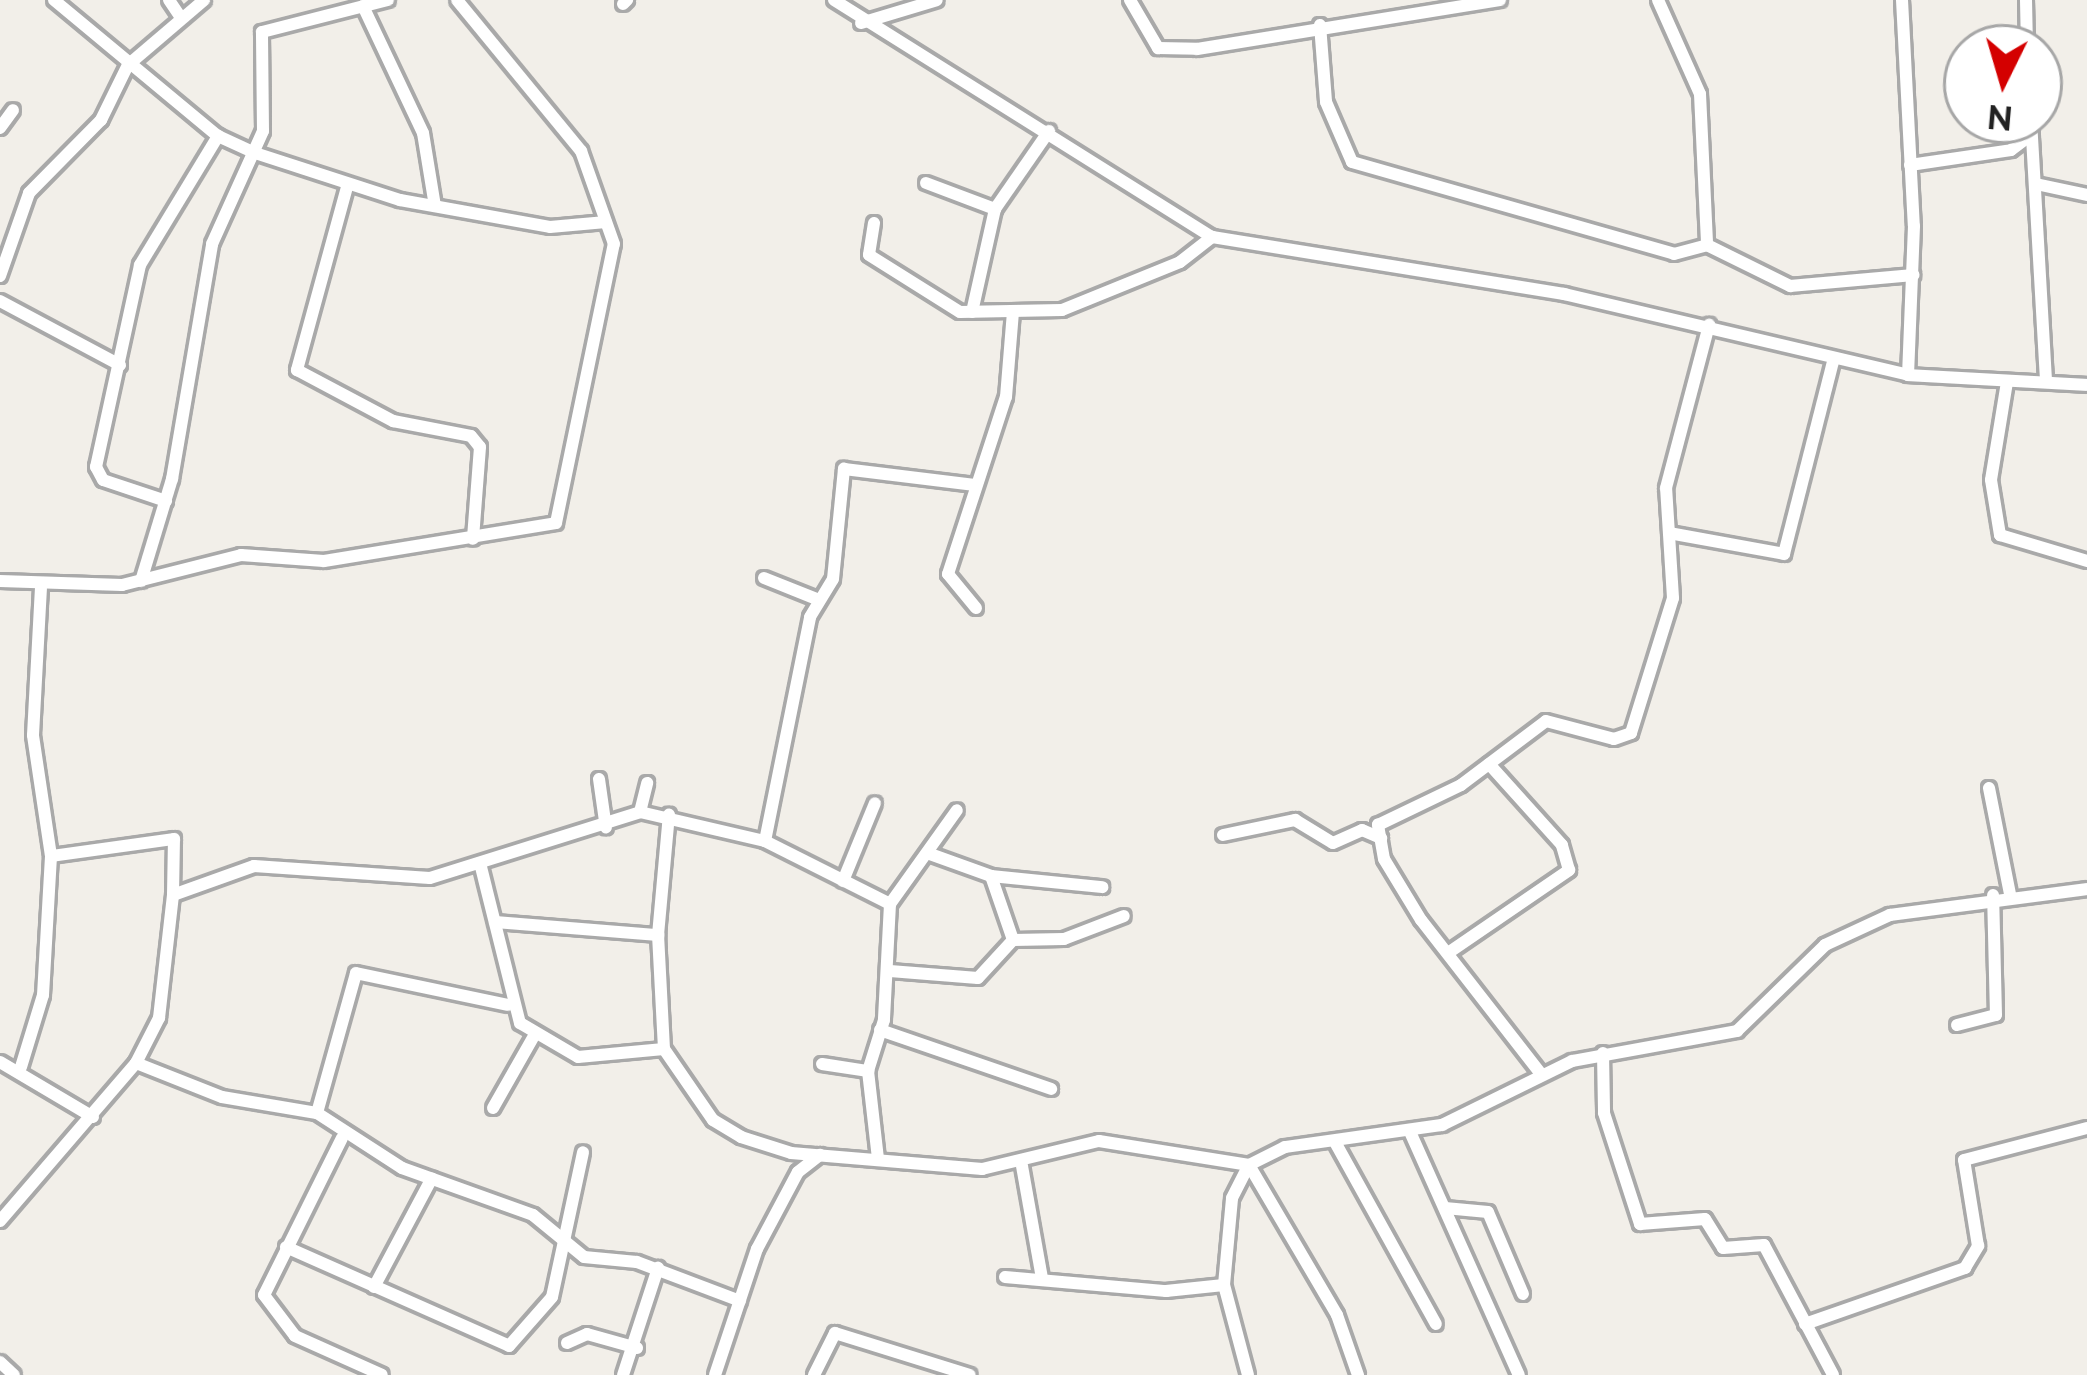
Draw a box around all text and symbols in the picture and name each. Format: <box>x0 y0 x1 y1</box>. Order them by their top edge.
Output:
north arrow <box>1943 24 2063 144</box>
text: N <box>1986 97 2014 138</box>

